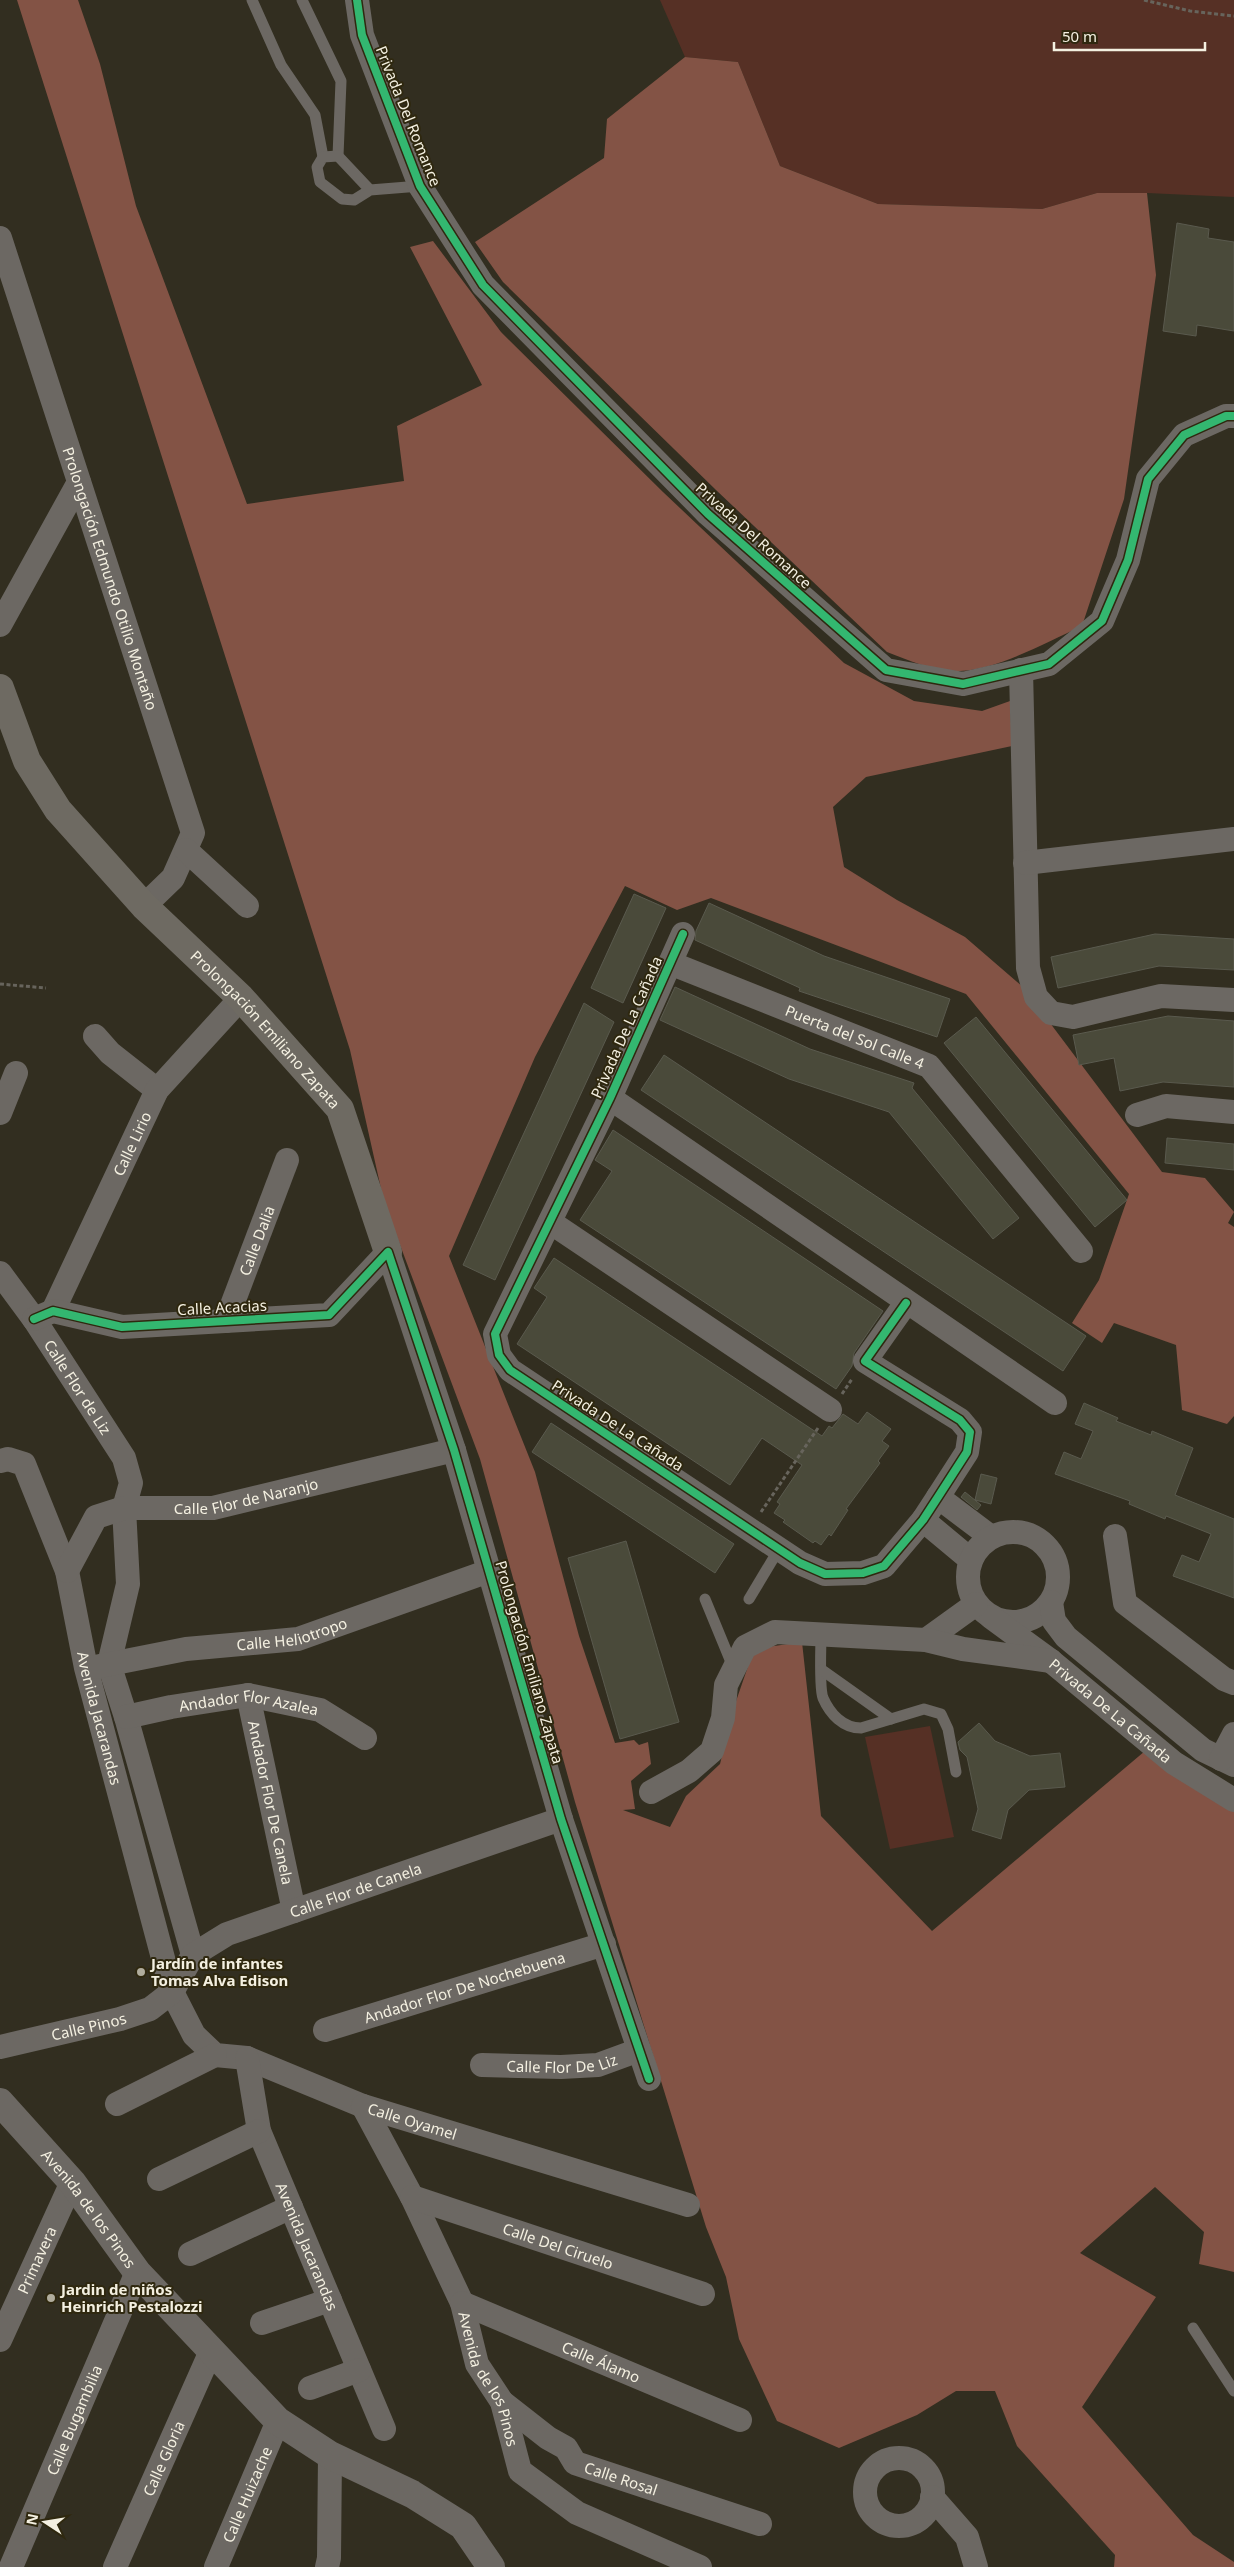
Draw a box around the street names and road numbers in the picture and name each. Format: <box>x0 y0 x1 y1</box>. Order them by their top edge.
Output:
street label: Privada Del Romance <box>372 43 446 189</box>
street label: Prolongación Edmundo Otilio Montaño <box>58 444 162 713</box>
street label: Privada Del Romance <box>692 477 816 593</box>
street label: Prolongación Emiliano Zapata <box>186 946 345 1113</box>
street label: Privada De La Cañada <box>586 953 666 1101</box>
street label: Puerta del Sol Calle 4 <box>782 1000 928 1073</box>
street label: Calle Lirio <box>108 1108 155 1179</box>
street label: Calle Dalia <box>234 1203 279 1279</box>
street label: Calle Acacias <box>177 1295 267 1319</box>
street label: Calle Flor de Liz <box>40 1336 116 1438</box>
street label: Privada De La Cañada <box>548 1375 688 1475</box>
street label: Calle Flor de Naranjo <box>174 1473 320 1518</box>
street label: Prolongación Emiliano Zapata <box>491 1558 569 1766</box>
street label: Calle Heliotropo <box>236 1612 350 1654</box>
street label: Avenida Jacarandas <box>73 1650 127 1787</box>
street label: Privada De La Cañada <box>1045 1654 1176 1767</box>
street label: Andador Flor Azalea <box>177 1685 320 1719</box>
street label: Andador Flor De Canela <box>244 1719 298 1886</box>
street label: Calle Flor de Canela <box>287 1858 424 1922</box>
street label: Andador Flor De Nochebuena <box>362 1947 567 2027</box>
street label: Calle Pinos <box>49 2008 129 2045</box>
street label: Calle Flor De Liz <box>506 2049 620 2077</box>
street label: Calle Oyamel <box>365 2098 459 2144</box>
street label: Avenida de los Pinos <box>37 2145 141 2272</box>
street label: Avenida Jacarandas <box>272 2179 343 2313</box>
street label: Calle Del Ciruelo <box>500 2218 616 2273</box>
street label: Primavera <box>12 2223 61 2297</box>
street label: Avenida de los Pinos <box>454 2310 523 2448</box>
street label: Calle Álamo <box>559 2336 643 2387</box>
street label: Calle Bugambilia <box>41 2362 106 2478</box>
street label: Calle Gloria <box>138 2417 189 2499</box>
street label: Calle Huizache <box>218 2443 276 2545</box>
street label: Calle Rosal <box>582 2457 660 2500</box>

